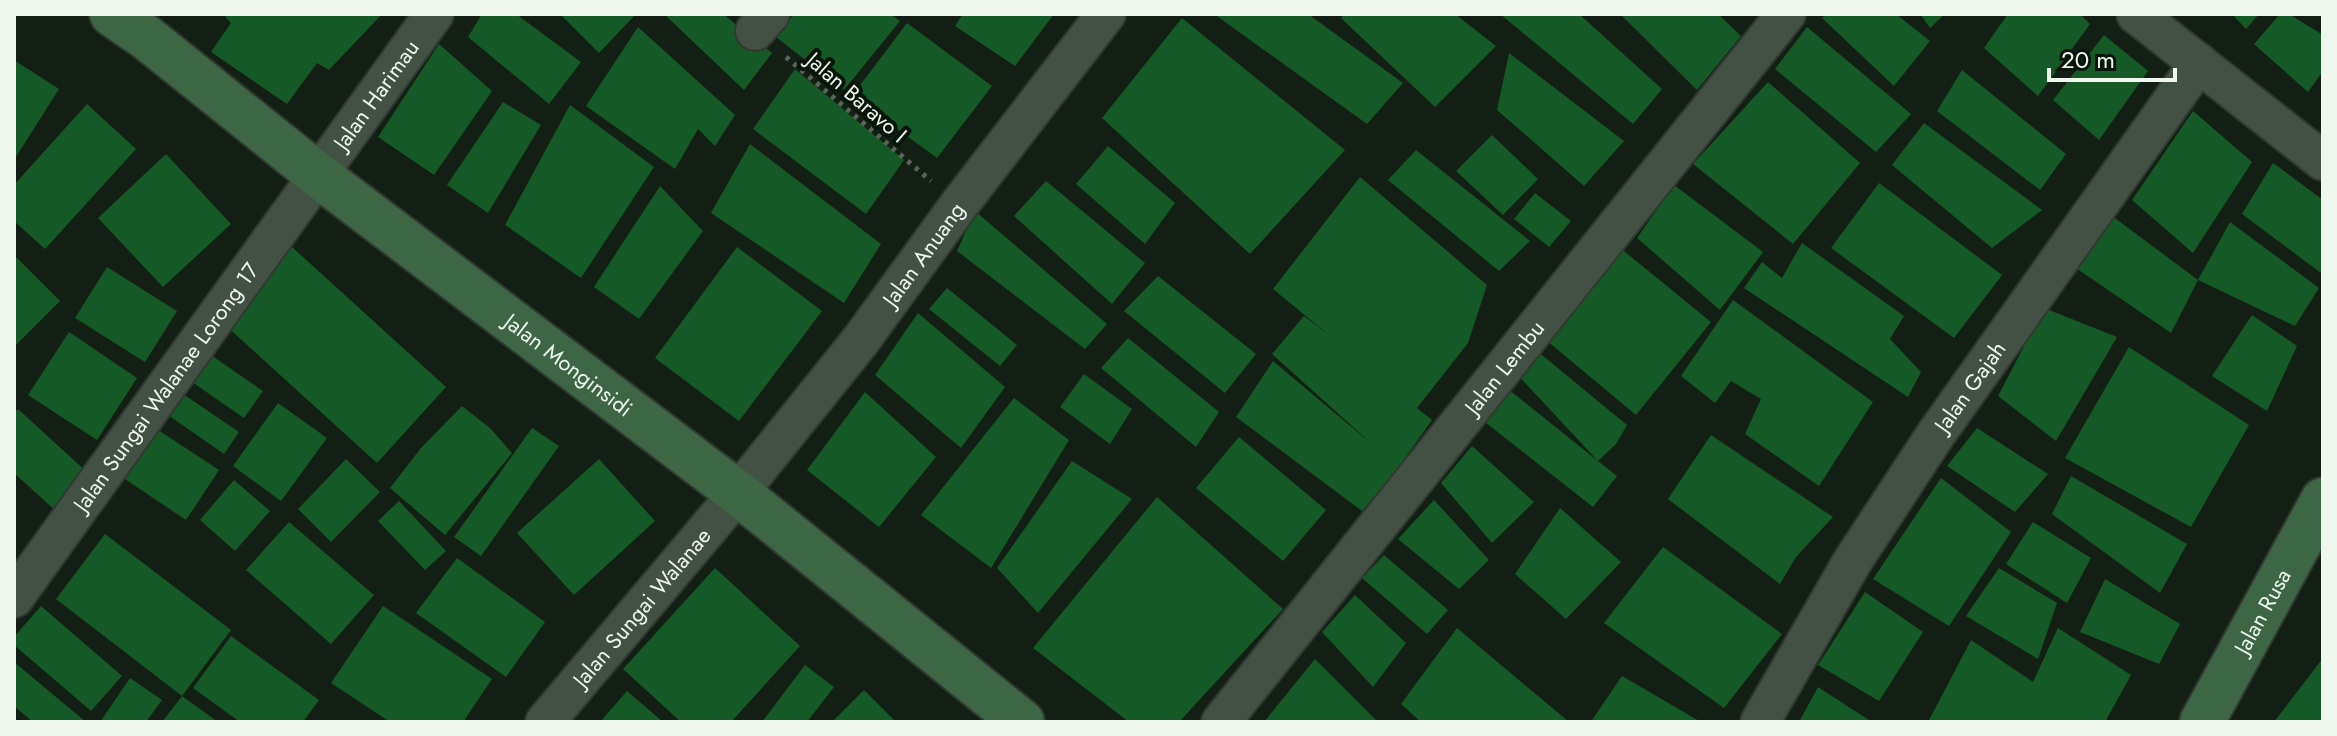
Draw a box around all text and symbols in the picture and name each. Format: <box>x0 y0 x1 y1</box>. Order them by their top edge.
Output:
scale bar <box>2049 32 2175 82</box>
street label: Jalan Harimau <box>324 33 427 159</box>
street label: Jalan Baravo I <box>797 42 914 150</box>
text: 20 m <box>2061 42 2115 77</box>
street label: Jalan Anuang <box>873 195 972 315</box>
street label: Jalan Sungai Walanae Lorong 17 <box>64 256 267 520</box>
street label: Jalan Monginsidi <box>495 304 640 424</box>
street label: Jalan Lembu <box>1455 313 1552 423</box>
street label: Jalan Gajah <box>1925 334 2013 441</box>
street label: Jalan Sungai Walanae <box>563 521 718 696</box>
street label: Jalan Rusa <box>2225 563 2299 663</box>

